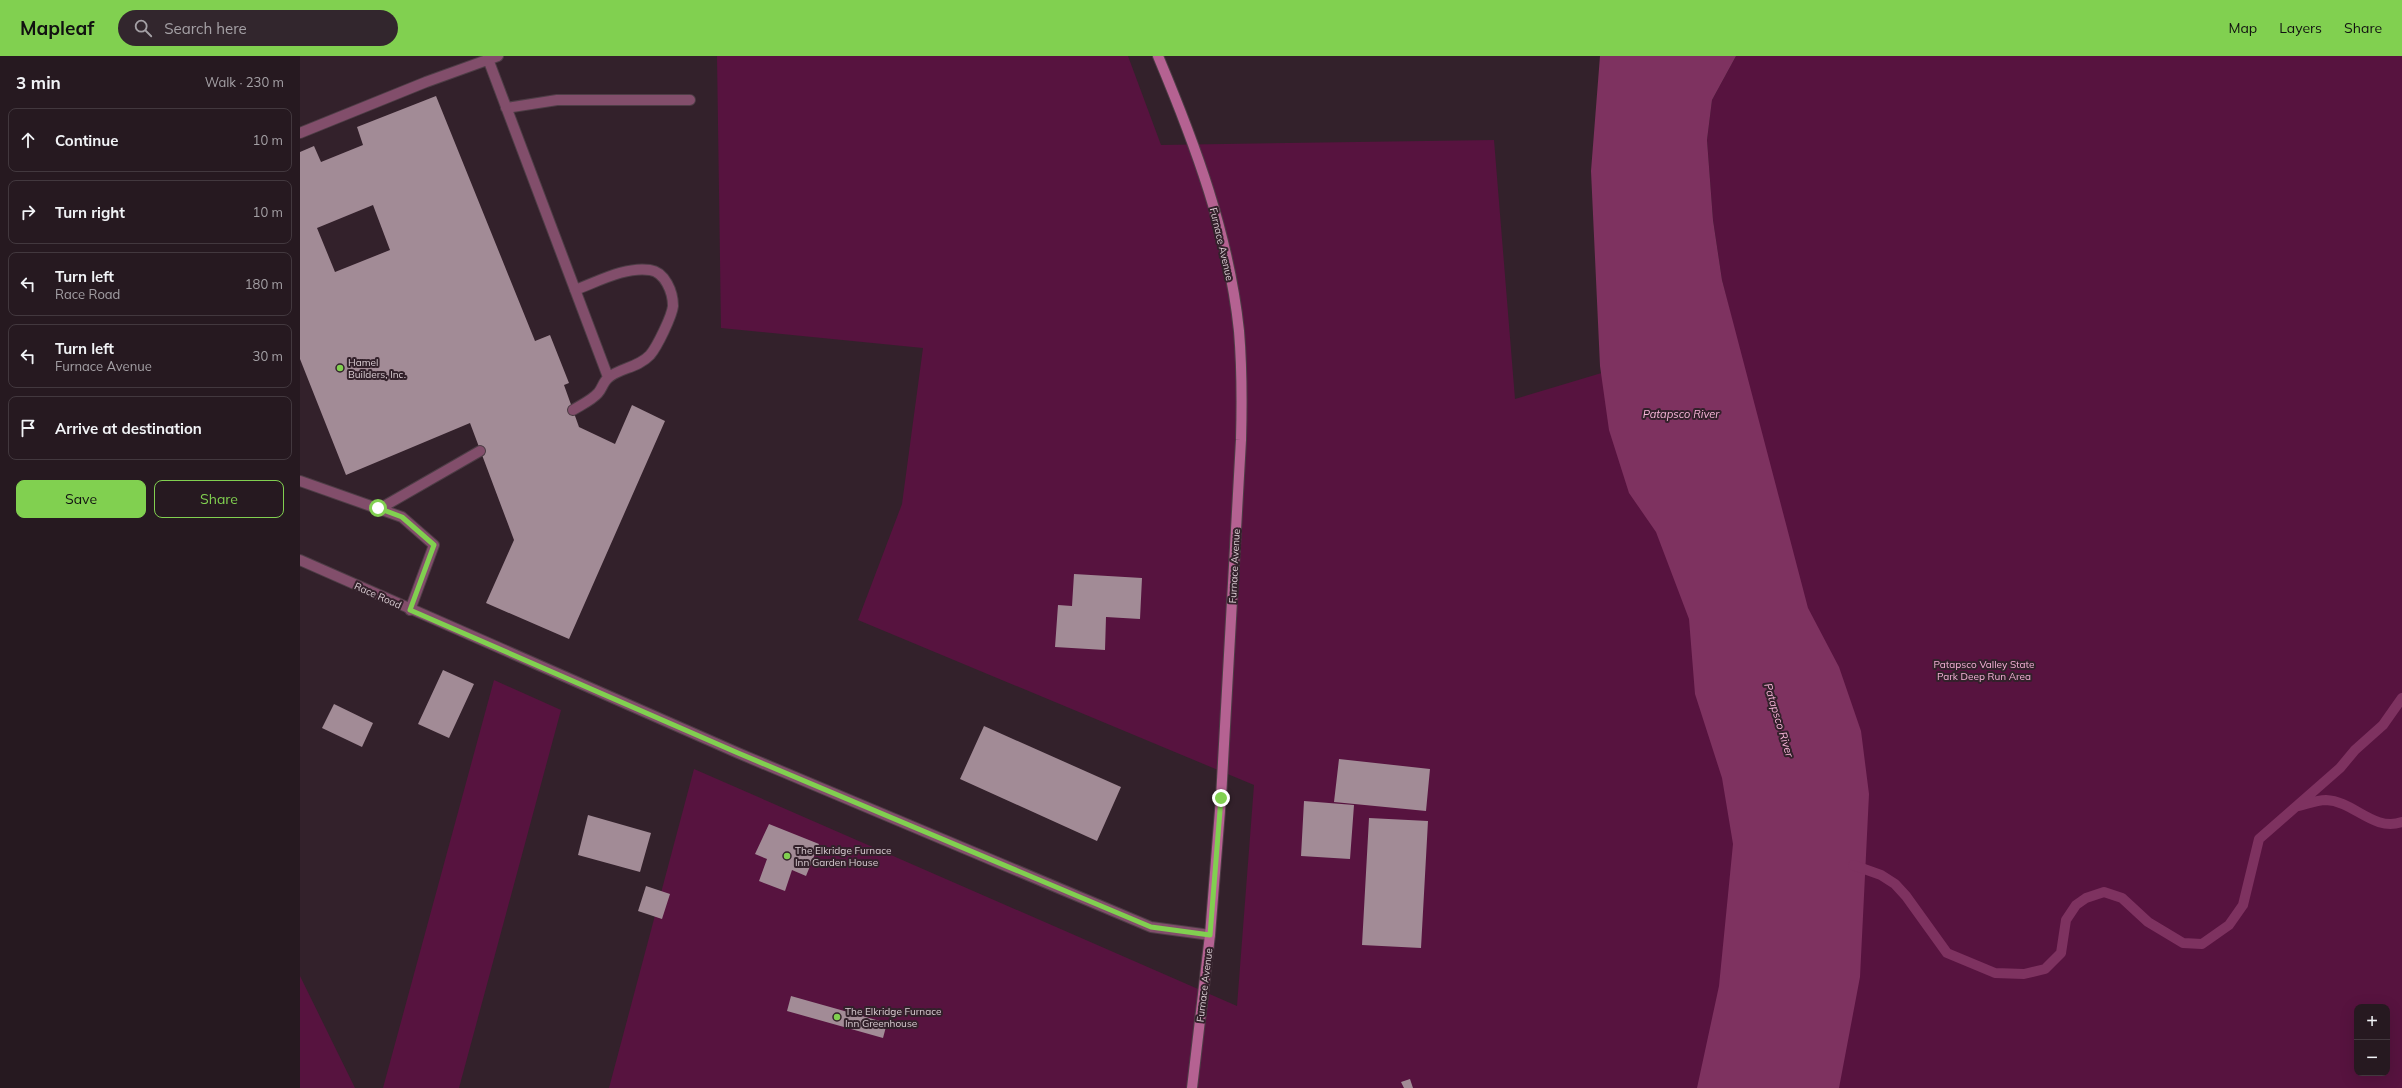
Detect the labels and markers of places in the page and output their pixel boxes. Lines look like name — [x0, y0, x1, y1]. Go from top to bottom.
place label: Hamel Builders, Inc. — [348, 356, 406, 381]
marker: Hamel Builders, Inc. — [335, 363, 345, 373]
place label: The Elkridge Furnace Inn Garden House — [795, 844, 892, 869]
marker: The Elkridge Furnace Inn Garden House — [782, 851, 792, 861]
place label: The Elkridge Furnace Inn Greenhouse — [845, 1005, 942, 1030]
marker: The Elkridge Furnace Inn Greenhouse — [832, 1012, 842, 1022]

